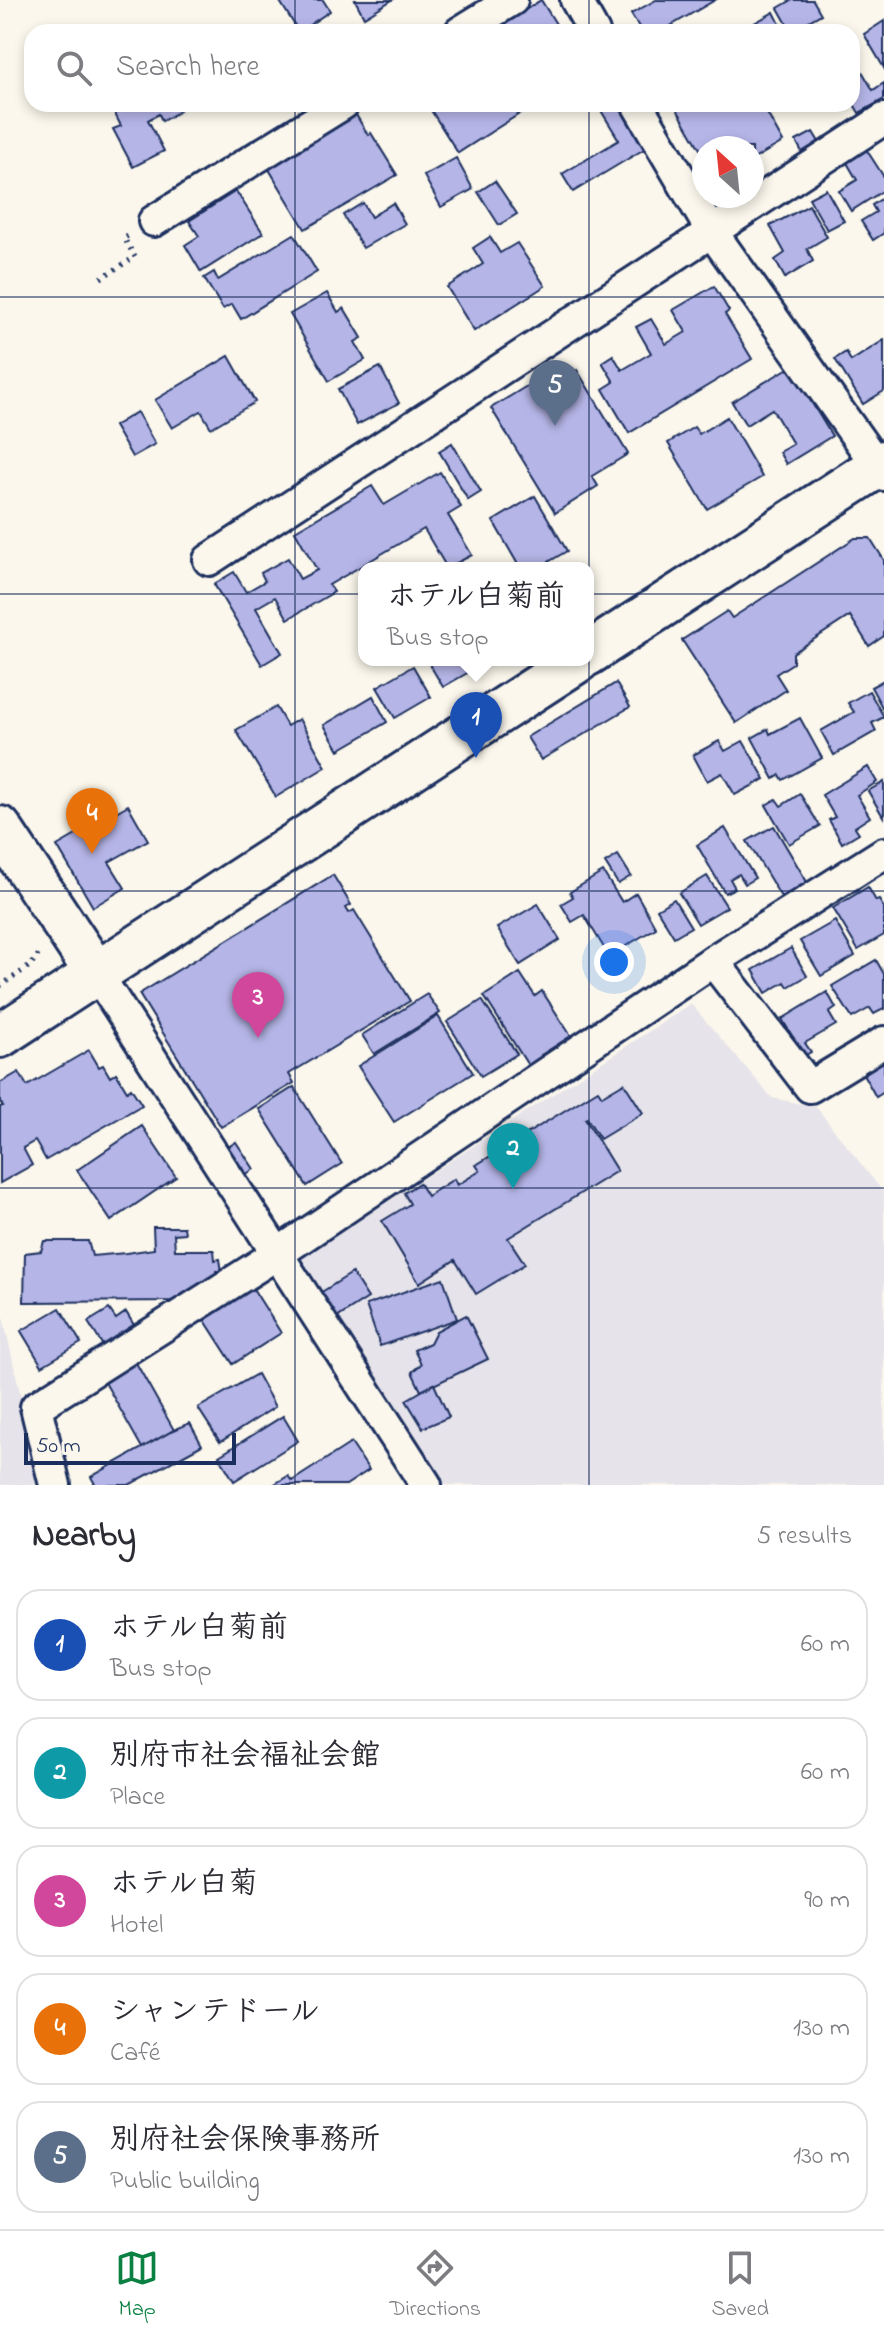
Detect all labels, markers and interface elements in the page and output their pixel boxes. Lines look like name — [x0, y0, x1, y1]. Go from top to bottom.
search box — [24, 24, 860, 112]
icon: search — [52, 46, 96, 90]
text: Search here — [116, 46, 260, 90]
north arrow — [692, 136, 764, 208]
pin: 5 — [529, 360, 581, 426]
popup — [358, 562, 594, 666]
text: ホテル白菊前 — [387, 576, 565, 620]
text: Bus stop — [387, 620, 489, 658]
pin: 1 — [450, 692, 502, 758]
pin: 4 — [66, 788, 118, 854]
your location — [594, 942, 634, 982]
pin: 3 — [232, 972, 284, 1038]
pin: 2 — [487, 1123, 539, 1189]
scale bar — [24, 1429, 236, 1465]
text: 50 m — [36, 1431, 81, 1463]
text: Nearby — [32, 1512, 136, 1562]
text: 5 results — [757, 1518, 852, 1556]
text: ホテル白菊前 — [110, 1607, 288, 1651]
text: 1 — [56, 1626, 64, 1664]
text: 60 m — [801, 1626, 850, 1664]
text: Bus stop — [110, 1651, 212, 1689]
text: 別府市社会福祉会館 — [110, 1735, 380, 1779]
text: 2 — [54, 1754, 66, 1792]
text: 60 m — [801, 1754, 850, 1792]
text: Place — [110, 1779, 165, 1817]
text: ホテル白菊 — [110, 1863, 258, 1907]
text: 3 — [55, 1882, 65, 1920]
text: 90 m — [804, 1882, 850, 1920]
text: Hotel — [110, 1907, 163, 1945]
text: シャンテドール — [110, 1991, 320, 2035]
text: 4 — [55, 2010, 65, 2048]
text: 130 m — [793, 2010, 850, 2048]
text: Café — [110, 2035, 160, 2073]
text: 別府社会保険事務所 — [110, 2119, 380, 2163]
text: 5 — [53, 2138, 67, 2176]
text: 130 m — [793, 2138, 850, 2176]
text: Public building — [110, 2163, 260, 2201]
tab: Map — [115, 2246, 159, 2326]
tab: Directions — [390, 2246, 481, 2326]
tab: Saved — [711, 2246, 769, 2326]

